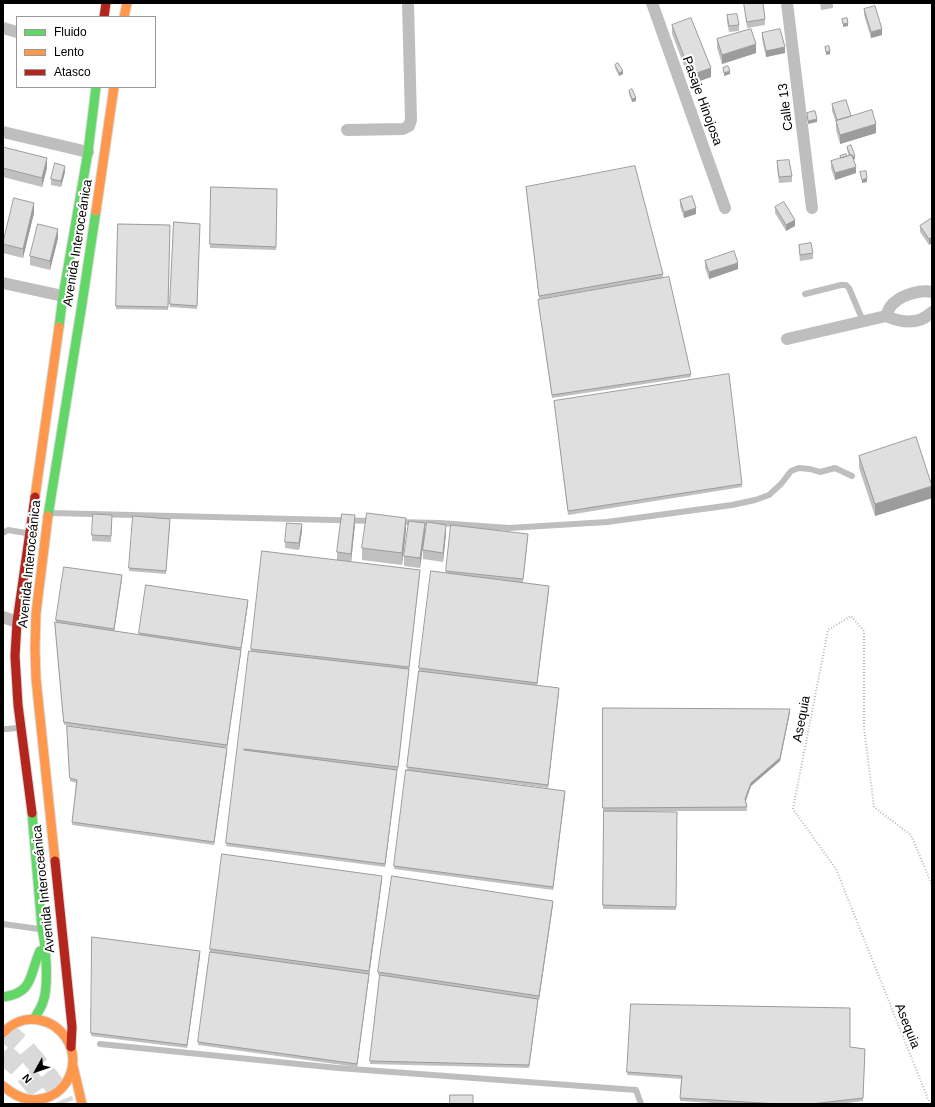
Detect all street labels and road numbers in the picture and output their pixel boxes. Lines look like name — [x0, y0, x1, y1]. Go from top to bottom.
street label: Pasaje Hinojosa — [679, 54, 725, 148]
street label: Calle 13 — [775, 82, 797, 132]
street label: Avenida Interoceánica — [60, 178, 96, 308]
street label: Avenida Interoceánica — [16, 499, 44, 629]
street label: Asequia — [790, 694, 814, 744]
street label: Avenida Interoceánica — [30, 824, 58, 954]
street label: Asequia — [891, 1001, 923, 1051]

